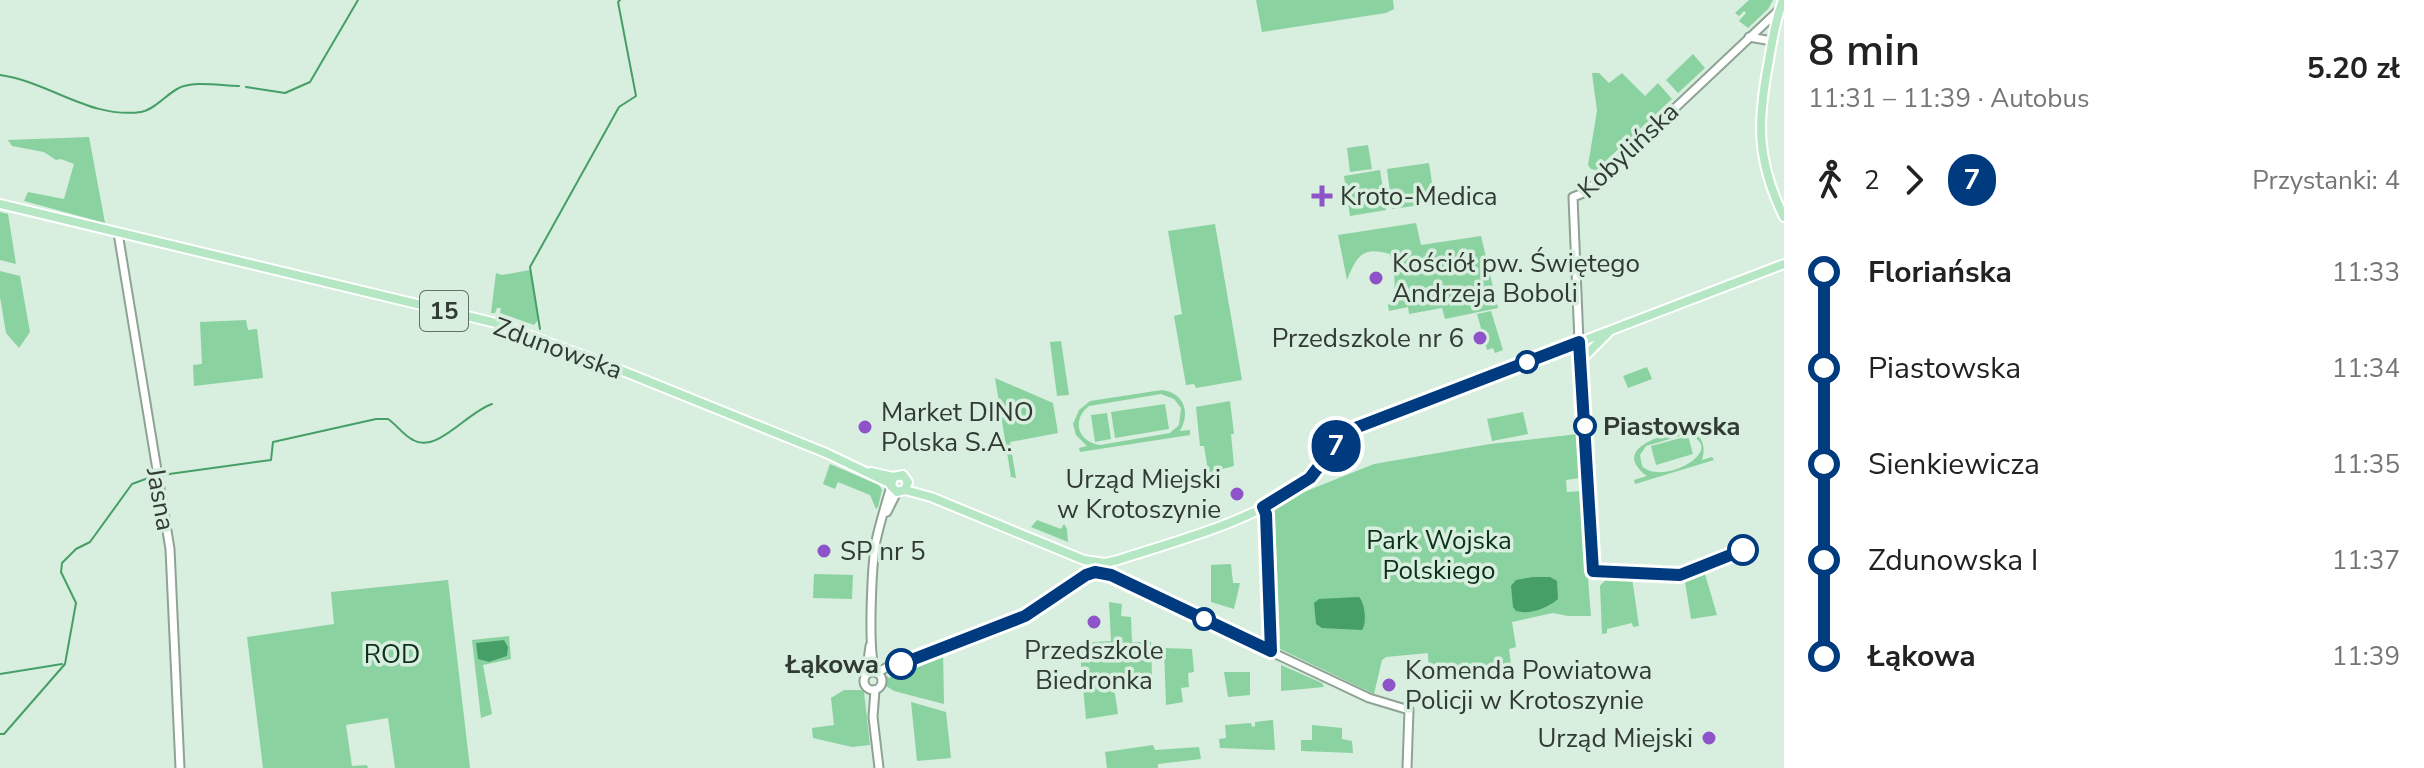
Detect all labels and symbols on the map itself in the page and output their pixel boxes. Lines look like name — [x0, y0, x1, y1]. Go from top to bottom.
street label: Kobylińska — [1570, 94, 1686, 206]
place label: Kroto-Medica — [1340, 179, 1498, 214]
marker: Kroto-Medica — [1311, 185, 1333, 207]
place label: Kościół pw. Świętego Andrzeja Boboli — [1392, 246, 1640, 311]
marker: Kościół pw. Świętego Andrzeja Boboli — [1367, 269, 1385, 287]
road number: 15 — [420, 291, 468, 331]
street label: Zdunowska — [489, 309, 627, 388]
place label: Przedszkole nr 6 — [1272, 321, 1464, 356]
marker: Przedszkole nr 6 — [1471, 329, 1489, 347]
unlabelled marker — [1516, 351, 1538, 373]
place label: Market DINO Polska S.A. — [881, 395, 1034, 460]
place label: Piastowska — [1603, 409, 1741, 444]
marker: Piastowska — [1574, 415, 1596, 437]
marker: Market DINO Polska S.A. — [856, 418, 874, 436]
line badge: 7 — [1310, 420, 1362, 472]
place label: Urząd Miejski w Krotoszynie — [1057, 462, 1221, 527]
street label: Jasna — [138, 464, 183, 533]
marker: Urząd Miejski w Krotoszynie — [1228, 485, 1246, 503]
park label: Park Wojska Polskiego — [1366, 523, 1512, 588]
place label: SP nr 5 — [840, 534, 926, 569]
unlabelled marker — [1728, 535, 1758, 565]
marker: SP nr 5 — [815, 542, 833, 560]
unlabelled marker — [1193, 608, 1215, 630]
marker: Przedszkole Biedronka — [1085, 613, 1103, 631]
place label: Przedszkole Biedronka — [1024, 633, 1164, 698]
park label: ROD — [364, 637, 420, 672]
place label: Łąkowa — [785, 647, 879, 682]
marker: Łąkowa — [886, 649, 916, 679]
place label: Komenda Powiatowa Policji w Krotoszynie — [1405, 653, 1652, 718]
marker: Komenda Powiatowa Policji w Krotoszynie — [1380, 676, 1398, 694]
place label: Urząd Miejski — [1537, 721, 1693, 756]
marker: Urząd Miejski — [1700, 729, 1718, 747]

